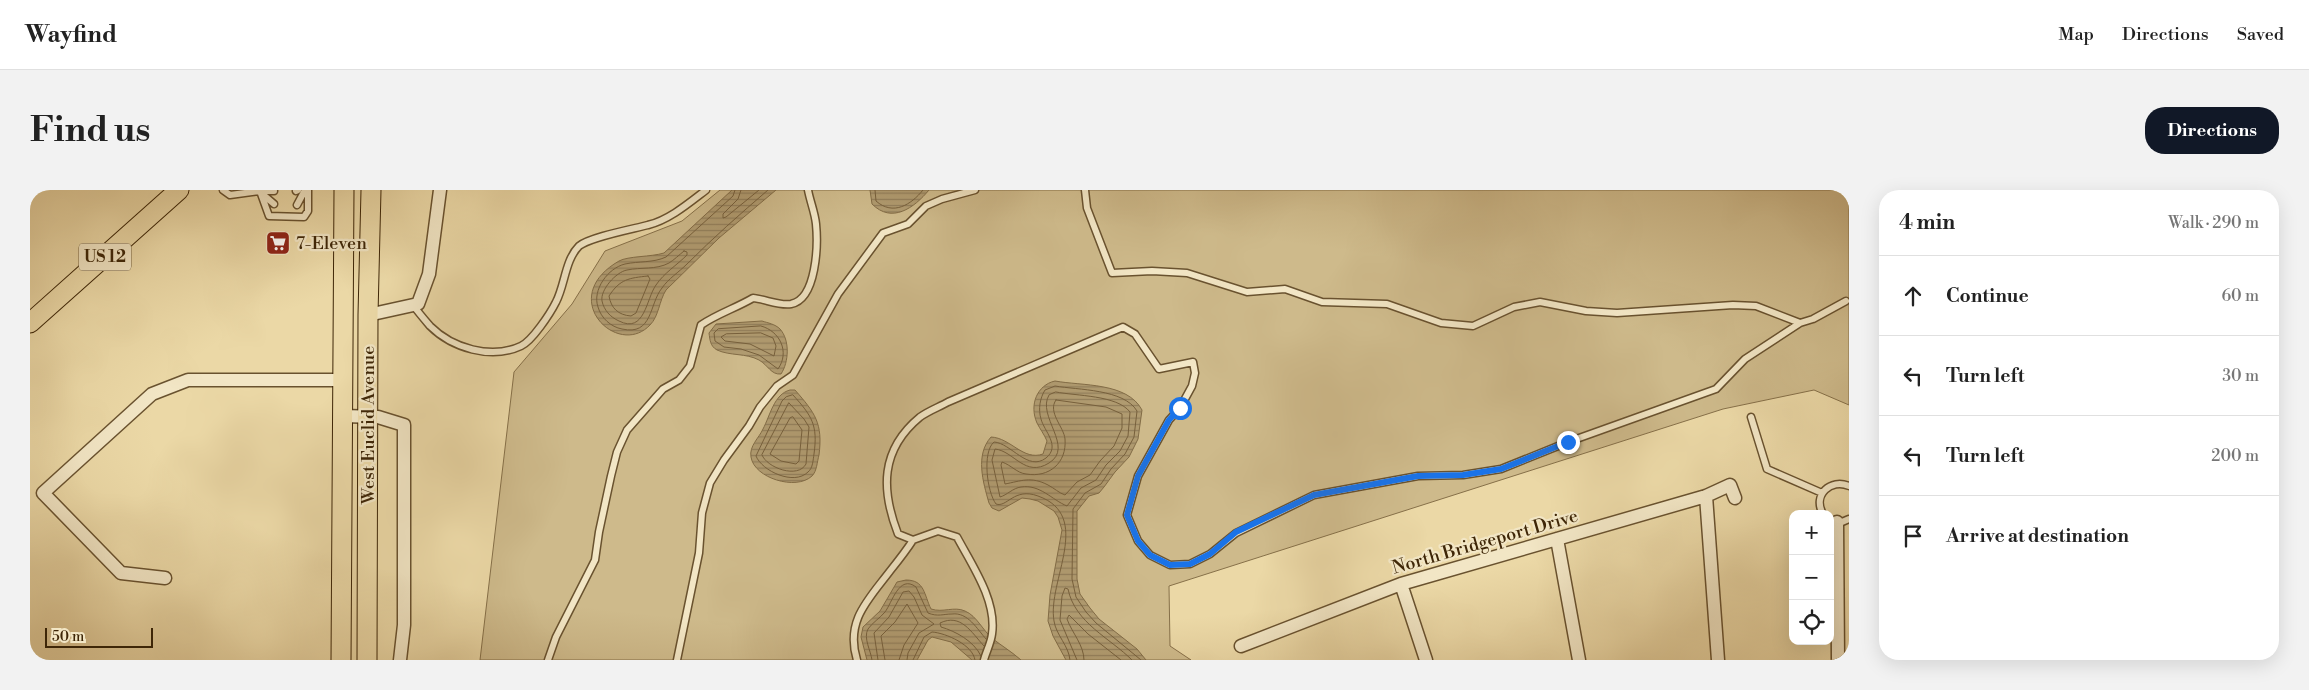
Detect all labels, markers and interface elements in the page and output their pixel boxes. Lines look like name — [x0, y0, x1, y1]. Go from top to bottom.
text: Wayfind — [25, 20, 117, 50]
text: Map — [2058, 23, 2094, 46]
text: Directions — [2122, 23, 2209, 46]
text: Saved — [2237, 23, 2284, 46]
button: Directions — [2145, 107, 2279, 154]
text: Find us — [30, 109, 150, 152]
text: 4 min — [1899, 210, 1955, 236]
text: Walk · 290 m — [2168, 213, 2259, 233]
supermarket icon: 7-Eleven — [265, 230, 291, 256]
place label: 7-Eleven — [296, 232, 367, 255]
road number: US 12 — [79, 244, 131, 270]
icon: ahead — [1899, 282, 1927, 310]
text: Continue — [1946, 284, 2029, 308]
text: 60 m — [2221, 286, 2259, 306]
street label: West Euclid Avenue — [357, 346, 380, 505]
icon: left — [1899, 362, 1927, 390]
text: Turn left — [1946, 364, 2025, 388]
text: 30 m — [2222, 366, 2259, 386]
route start — [1169, 397, 1192, 420]
route end — [1557, 431, 1580, 454]
icon: left — [1899, 442, 1927, 470]
text: Turn left — [1946, 444, 2025, 468]
text: 200 m — [2211, 446, 2259, 466]
street label: North Bridgeport Drive — [1389, 504, 1581, 580]
map controls — [1789, 510, 1834, 645]
button: + — [1789, 510, 1834, 555]
icon: arrive — [1899, 522, 1927, 550]
text: Arrive at destination — [1946, 524, 2129, 548]
button: − — [1789, 555, 1834, 600]
button: locate — [1789, 600, 1834, 645]
scale bar — [45, 625, 152, 648]
text: 50 m — [52, 628, 84, 646]

